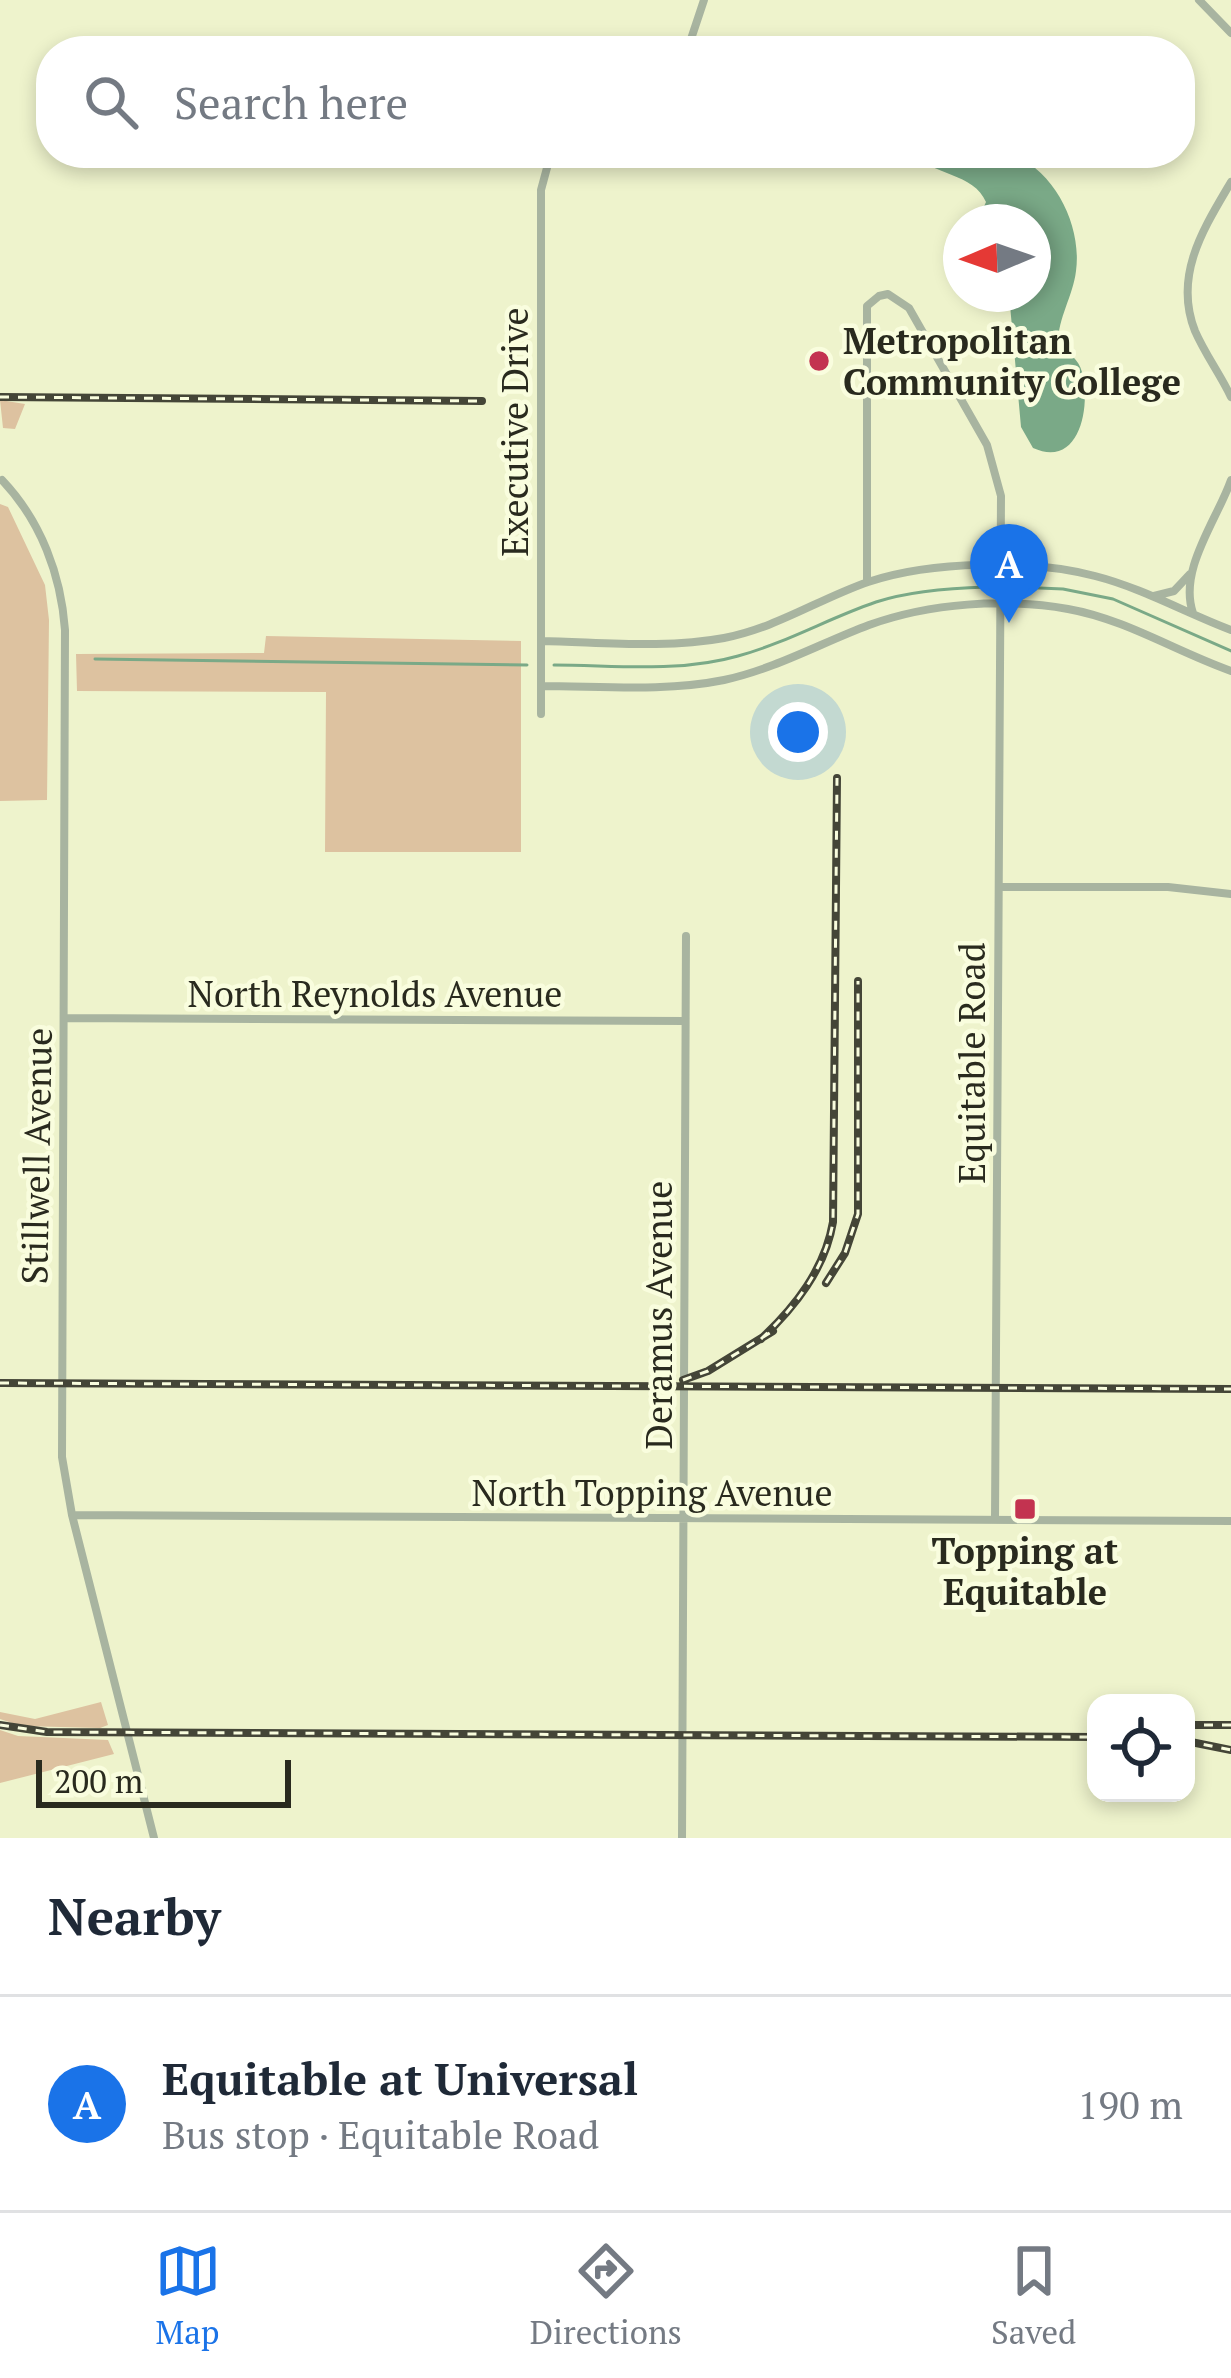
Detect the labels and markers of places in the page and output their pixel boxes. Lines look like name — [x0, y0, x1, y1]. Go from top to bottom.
place label: Metropolitan Community College — [843, 317, 1181, 405]
marker: Metropolitan Community College — [806, 348, 832, 374]
pin: A — [970, 524, 1048, 623]
marker: Topping at Equitable — [1012, 1496, 1038, 1522]
place label: Topping at Equitable — [932, 1527, 1118, 1615]

